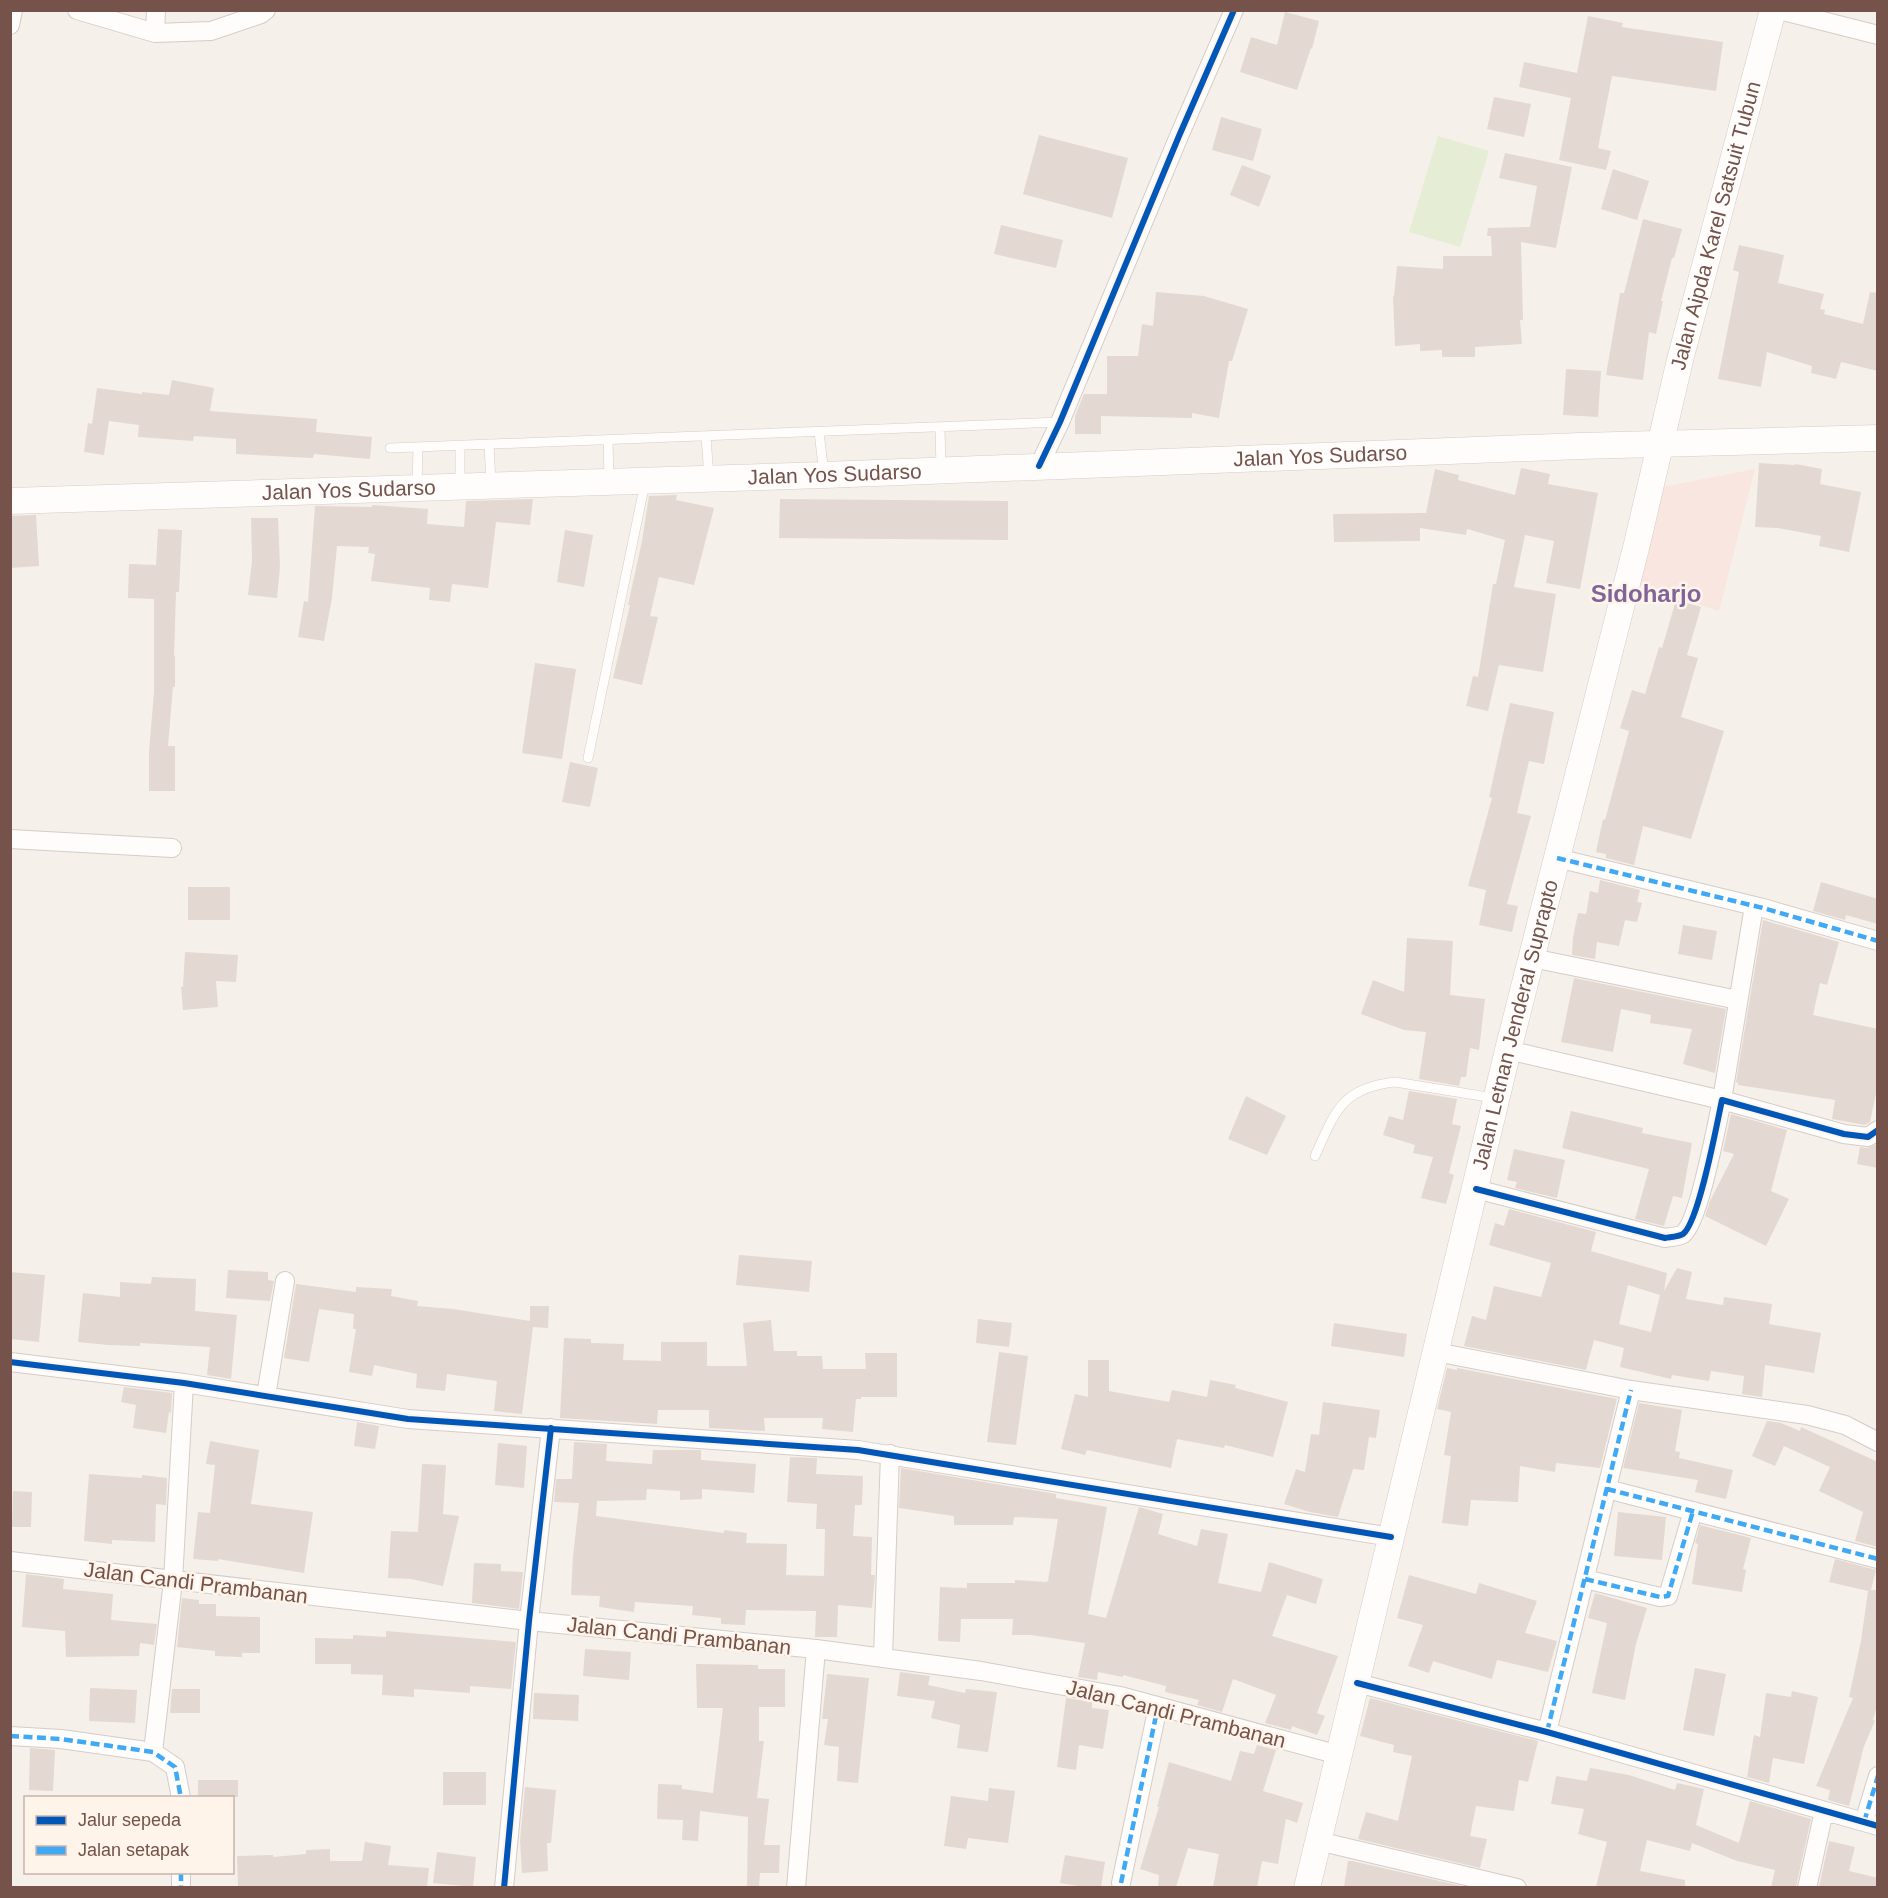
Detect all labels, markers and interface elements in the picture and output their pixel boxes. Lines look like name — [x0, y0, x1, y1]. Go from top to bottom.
street label: Jalan Aipda Karel Satsuit Tubun — [1666, 79, 1765, 372]
street label: Jalan Yos Sudarso — [1233, 441, 1408, 470]
street label: Jalan Yos Sudarso — [747, 459, 922, 488]
street label: Jalan Yos Sudarso — [261, 475, 436, 504]
district label: Sidoharjo — [1591, 580, 1701, 607]
street label: Jalan Letnan Jenderal Suprapto — [1468, 877, 1562, 1172]
street label: Jalan Candi Prambanan — [83, 1557, 309, 1608]
street label: Jalan Candi Prambanan — [566, 1612, 792, 1659]
street label: Jalan Candi Prambanan — [1064, 1675, 1288, 1752]
legend — [24, 1796, 234, 1874]
text: Jalur sepeda — [78, 1810, 182, 1830]
text: Jalan setapak — [78, 1840, 190, 1860]

